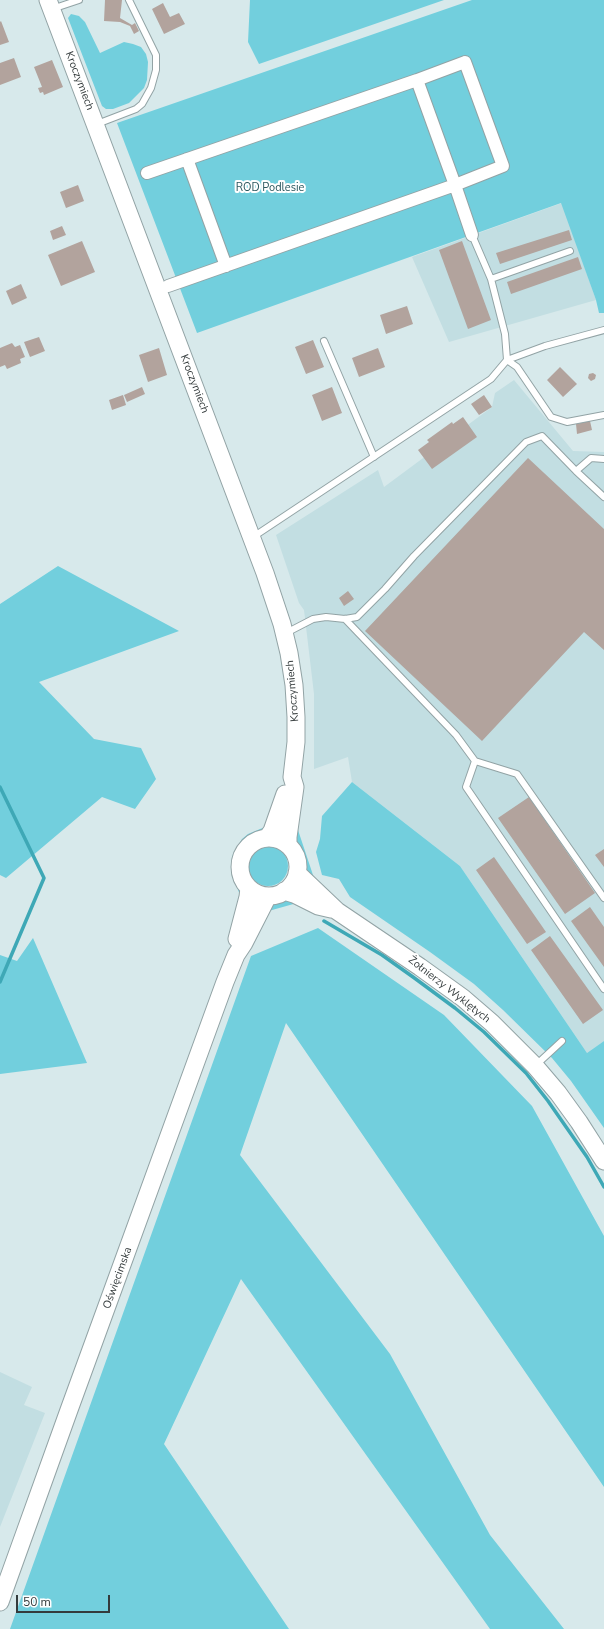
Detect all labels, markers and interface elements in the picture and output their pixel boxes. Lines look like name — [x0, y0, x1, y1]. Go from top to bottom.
street label: Kroczymiech — [62, 50, 96, 112]
park label: ROD Podlesie — [236, 181, 304, 195]
street label: Kroczymiech — [177, 353, 211, 415]
street label: Kroczymiech — [284, 660, 302, 722]
street label: Żołnierzy Wyklętych — [405, 954, 493, 1026]
street label: Oświęcimska — [101, 1245, 135, 1311]
scale bar — [18, 1587, 112, 1613]
text: 50 m — [23, 1594, 51, 1610]

